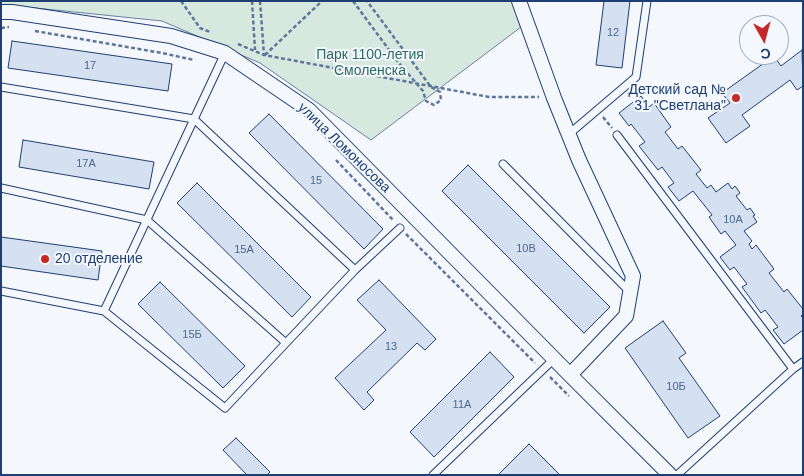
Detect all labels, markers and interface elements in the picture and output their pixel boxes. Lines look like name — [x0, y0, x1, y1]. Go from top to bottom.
north arrow — [739, 15, 789, 65]
house number: 12 — [607, 26, 619, 40]
text: С — [760, 45, 772, 62]
park label: Парк 1100-летия Смоленска — [316, 47, 424, 80]
house number: 17 — [84, 59, 96, 73]
place label: Детский сад № 31 "Светлана" — [628, 82, 726, 114]
marker: Детский сад № 31 "Светлана" — [730, 92, 742, 104]
street label: улица Ломоносова — [294, 99, 394, 197]
house number: 17А — [76, 157, 96, 171]
house number: 15 — [310, 174, 322, 188]
house number: 10А — [723, 213, 743, 227]
house number: 10В — [516, 242, 536, 256]
house number: 15А — [234, 243, 254, 257]
place label: 20 отделение — [55, 251, 143, 267]
marker: 20 отделение — [39, 253, 51, 265]
house number: 15Б — [182, 328, 202, 342]
house number: 13 — [385, 340, 397, 354]
house number: 10Б — [666, 380, 686, 394]
house number: 11А — [453, 398, 471, 412]

